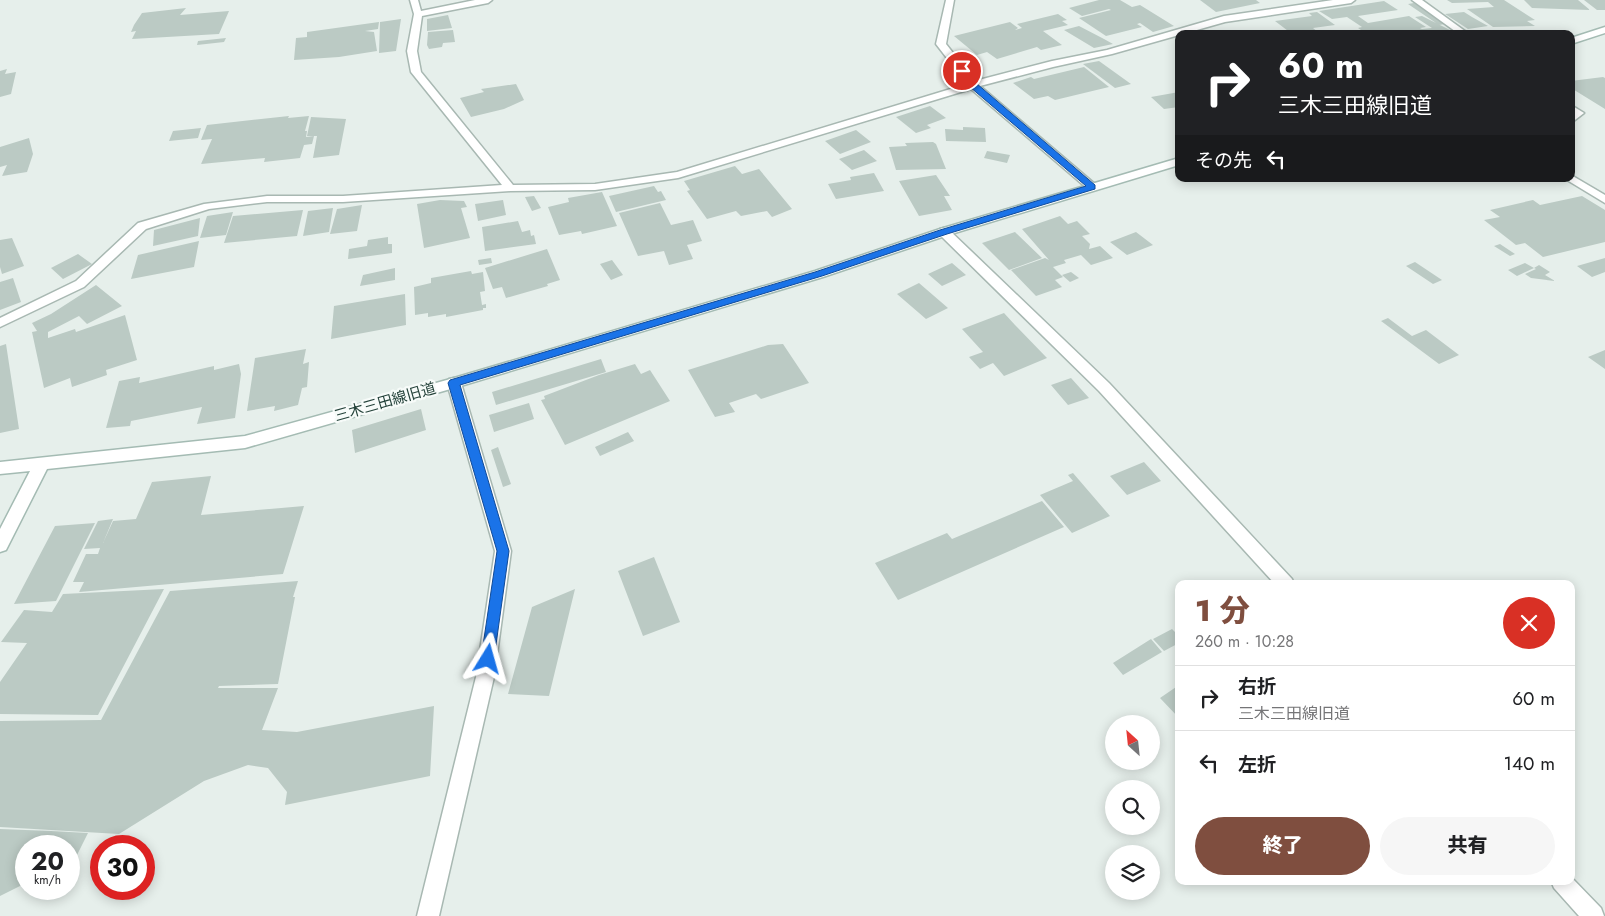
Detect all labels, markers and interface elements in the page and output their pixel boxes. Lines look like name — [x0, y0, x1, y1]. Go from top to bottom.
text: 60 m — [1278, 41, 1364, 91]
pin — [941, 50, 983, 92]
icon: right — [1195, 50, 1260, 115]
icon: arrive — [948, 57, 976, 85]
text: 三木三田線旧道 — [1278, 89, 1432, 121]
icon: left — [1262, 145, 1290, 173]
text: その先 — [1195, 147, 1252, 174]
street label: 三木三田線旧道 — [331, 377, 439, 427]
text: 1 分 — [1195, 589, 1250, 632]
button: close — [1503, 597, 1555, 649]
text: 260 m · 10:28 — [1195, 630, 1294, 653]
position arrow — [461, 632, 513, 684]
text: 右折 — [1238, 673, 1276, 700]
icon: right — [1195, 684, 1223, 712]
text: 60 m — [1512, 685, 1555, 712]
text: 三木三田線旧道 — [1238, 702, 1350, 725]
north arrow — [1105, 715, 1160, 770]
map controls — [1105, 715, 1160, 900]
icon: left — [1195, 749, 1223, 777]
text: 140 m — [1503, 750, 1555, 777]
text: 左折 — [1238, 751, 1276, 778]
button: search — [1105, 780, 1160, 835]
button: 終了 — [1195, 817, 1370, 875]
button: 共有 — [1380, 817, 1555, 875]
speed limit sign: 30 — [90, 835, 155, 900]
text: 20 — [31, 843, 64, 879]
button: layers — [1105, 845, 1160, 900]
text: km/h — [34, 871, 61, 889]

